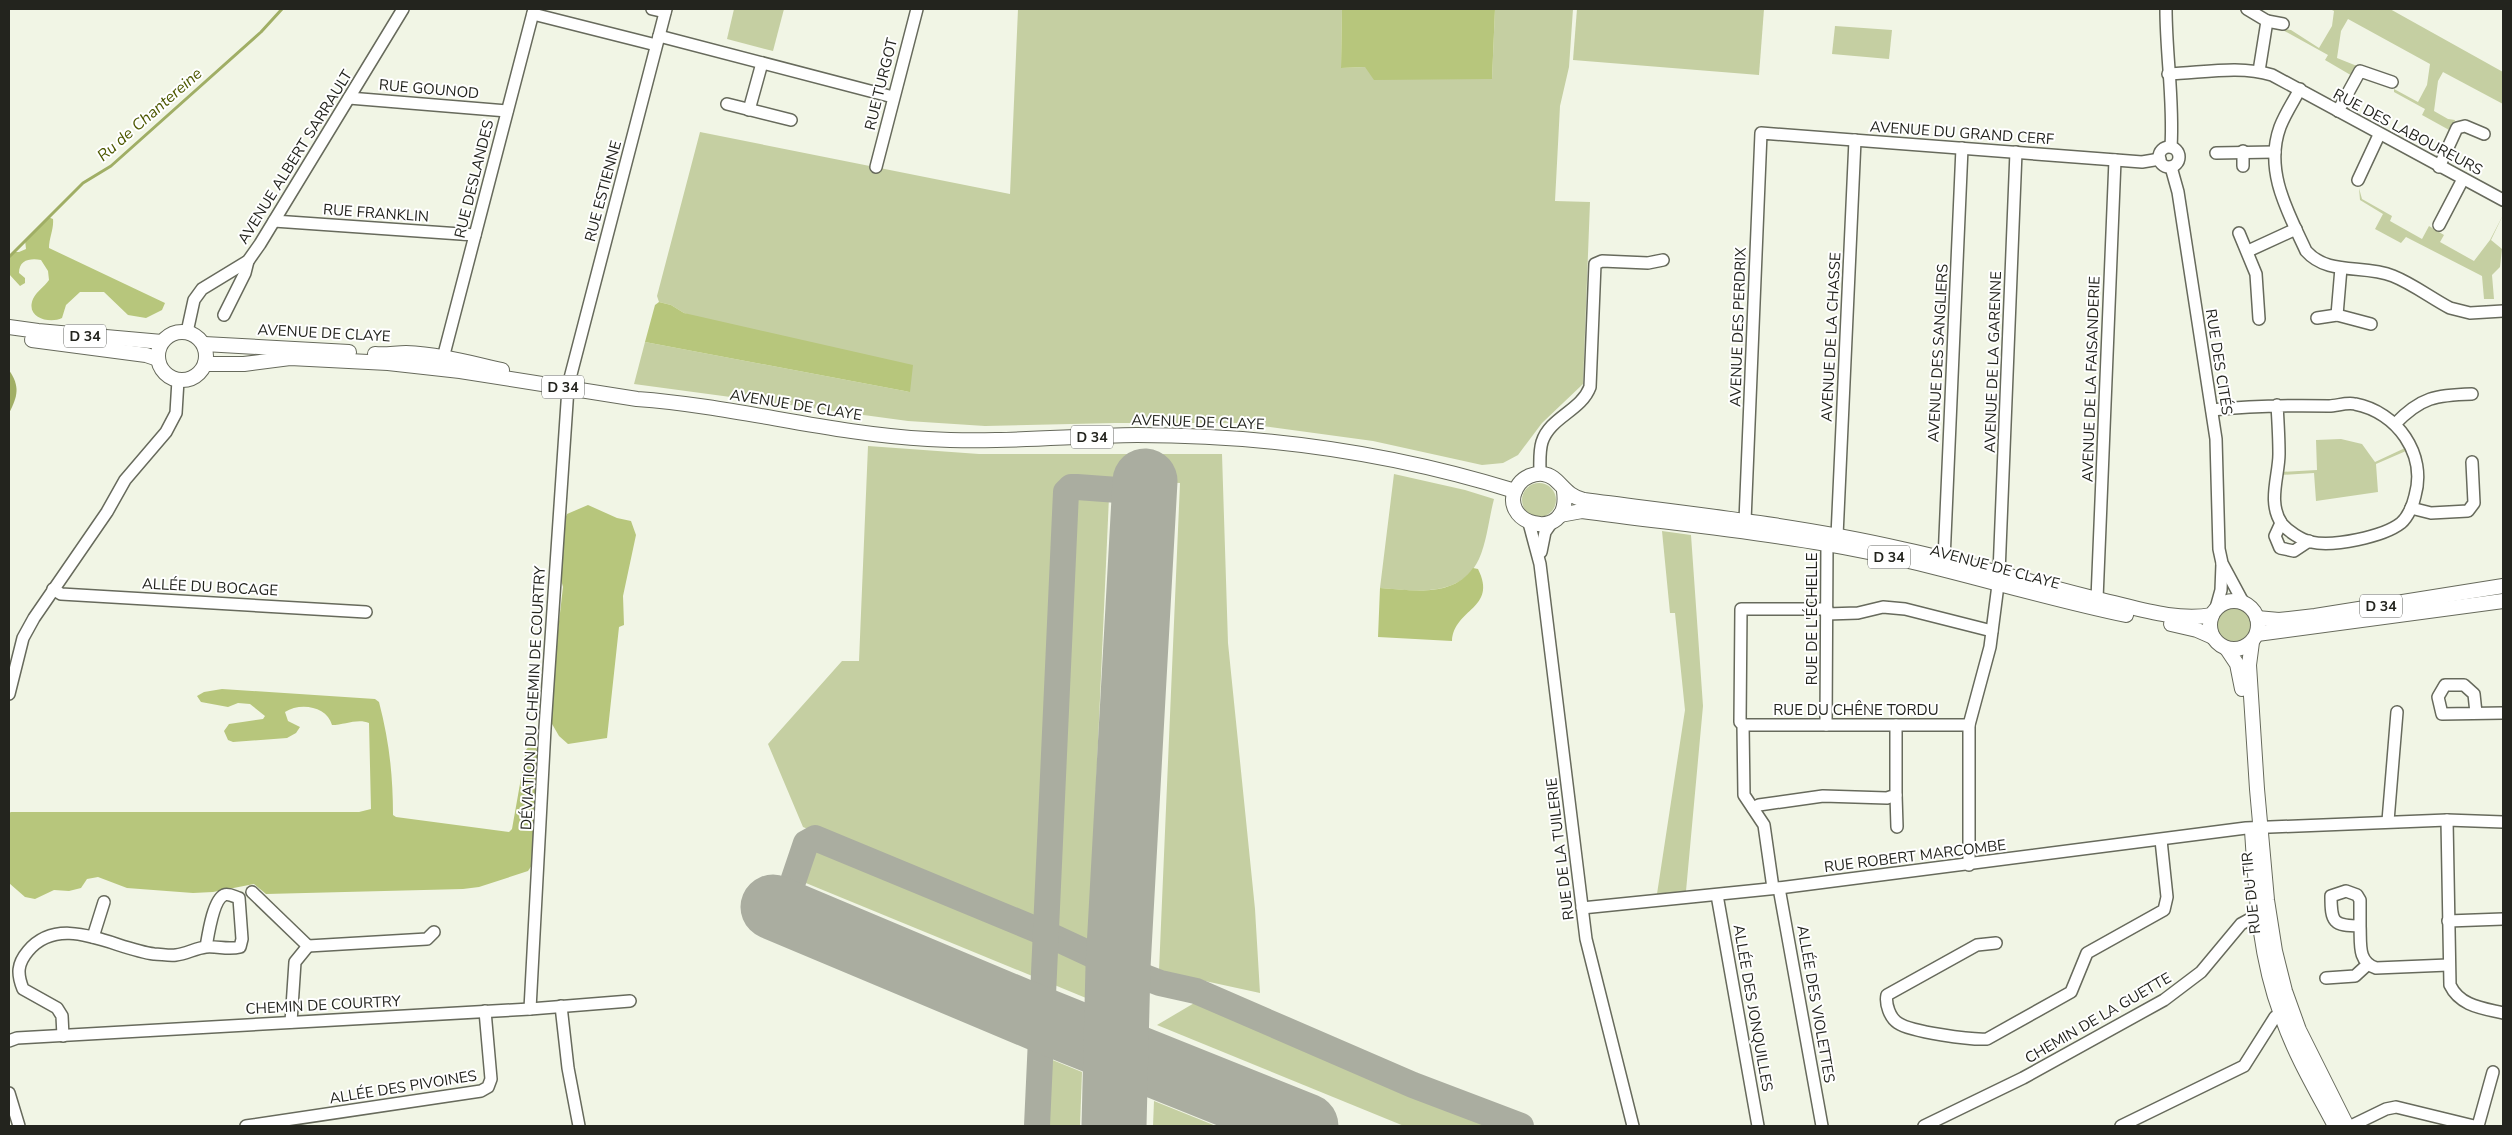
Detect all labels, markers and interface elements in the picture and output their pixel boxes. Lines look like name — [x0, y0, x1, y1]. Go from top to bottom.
street label: RUE TURGOT — [860, 36, 902, 132]
water label: Ru de Chantereine — [92, 63, 207, 167]
street label: AVENUE ALBERT SARRAULT — [233, 66, 357, 248]
street label: RUE GOUNOD — [378, 75, 480, 103]
street label: RUE DES LABOUREURS — [2330, 84, 2486, 180]
street label: AVENUE DU GRAND CERF — [1869, 117, 2055, 149]
street label: RUE DESLANDES — [450, 118, 498, 240]
street label: RUE ESTIENNE — [580, 138, 626, 244]
street label: RUE FRANKLIN — [322, 199, 430, 227]
street label: AVENUE DES PERDRIX — [1725, 247, 1751, 407]
street label: AVENUE DE LA CHASSE — [1817, 252, 1845, 422]
street label: AVENUE DES SANGLIERS — [1923, 263, 1953, 443]
street label: AVENUE DE LA GARENNE — [1980, 271, 2006, 453]
street label: AVENUE DE LA FAISANDERIE — [2077, 276, 2105, 482]
street label: RUE DES CITÉS — [2201, 308, 2237, 416]
street label: AVENUE DE CLAYE — [257, 320, 391, 346]
road number: D 34 — [64, 324, 106, 348]
road number: D 34 — [542, 376, 584, 398]
street label: AVENUE DE CLAYE — [729, 385, 863, 425]
street label: AVENUE DE CLAYE — [1131, 410, 1265, 434]
road number: D 34 — [1071, 426, 1113, 448]
street label: AVENUE DE CLAYE — [1928, 540, 2062, 594]
road number: D 34 — [1868, 546, 1910, 568]
street label: RUE DE L'ÉCHELLE — [1802, 553, 1822, 685]
street label: DÉVIATION DU CHEMIN DE COURTRY — [516, 564, 550, 831]
street label: ALLÉE DU BOCAGE — [141, 573, 279, 601]
road number: D 34 — [2360, 594, 2402, 618]
street label: RUE DU CHÊNE TORDU — [1773, 700, 1939, 720]
street label: RUE DE LA TUILERIE — [1541, 777, 1579, 921]
street label: RUE ROBERT MARCOMBE — [1823, 835, 2007, 877]
street label: RUE DU TIR — [2237, 851, 2265, 935]
street label: ALLÉE DES JONQUILLES — [1728, 923, 1778, 1093]
street label: ALLÉE DES VIOLETTES — [1792, 924, 1840, 1084]
street label: CHEMIN DE LA GUETTE — [2021, 968, 2175, 1068]
street label: CHEMIN DE COURTRY — [245, 991, 402, 1019]
street label: ALLÉE DES PIVOINES — [328, 1065, 478, 1109]

